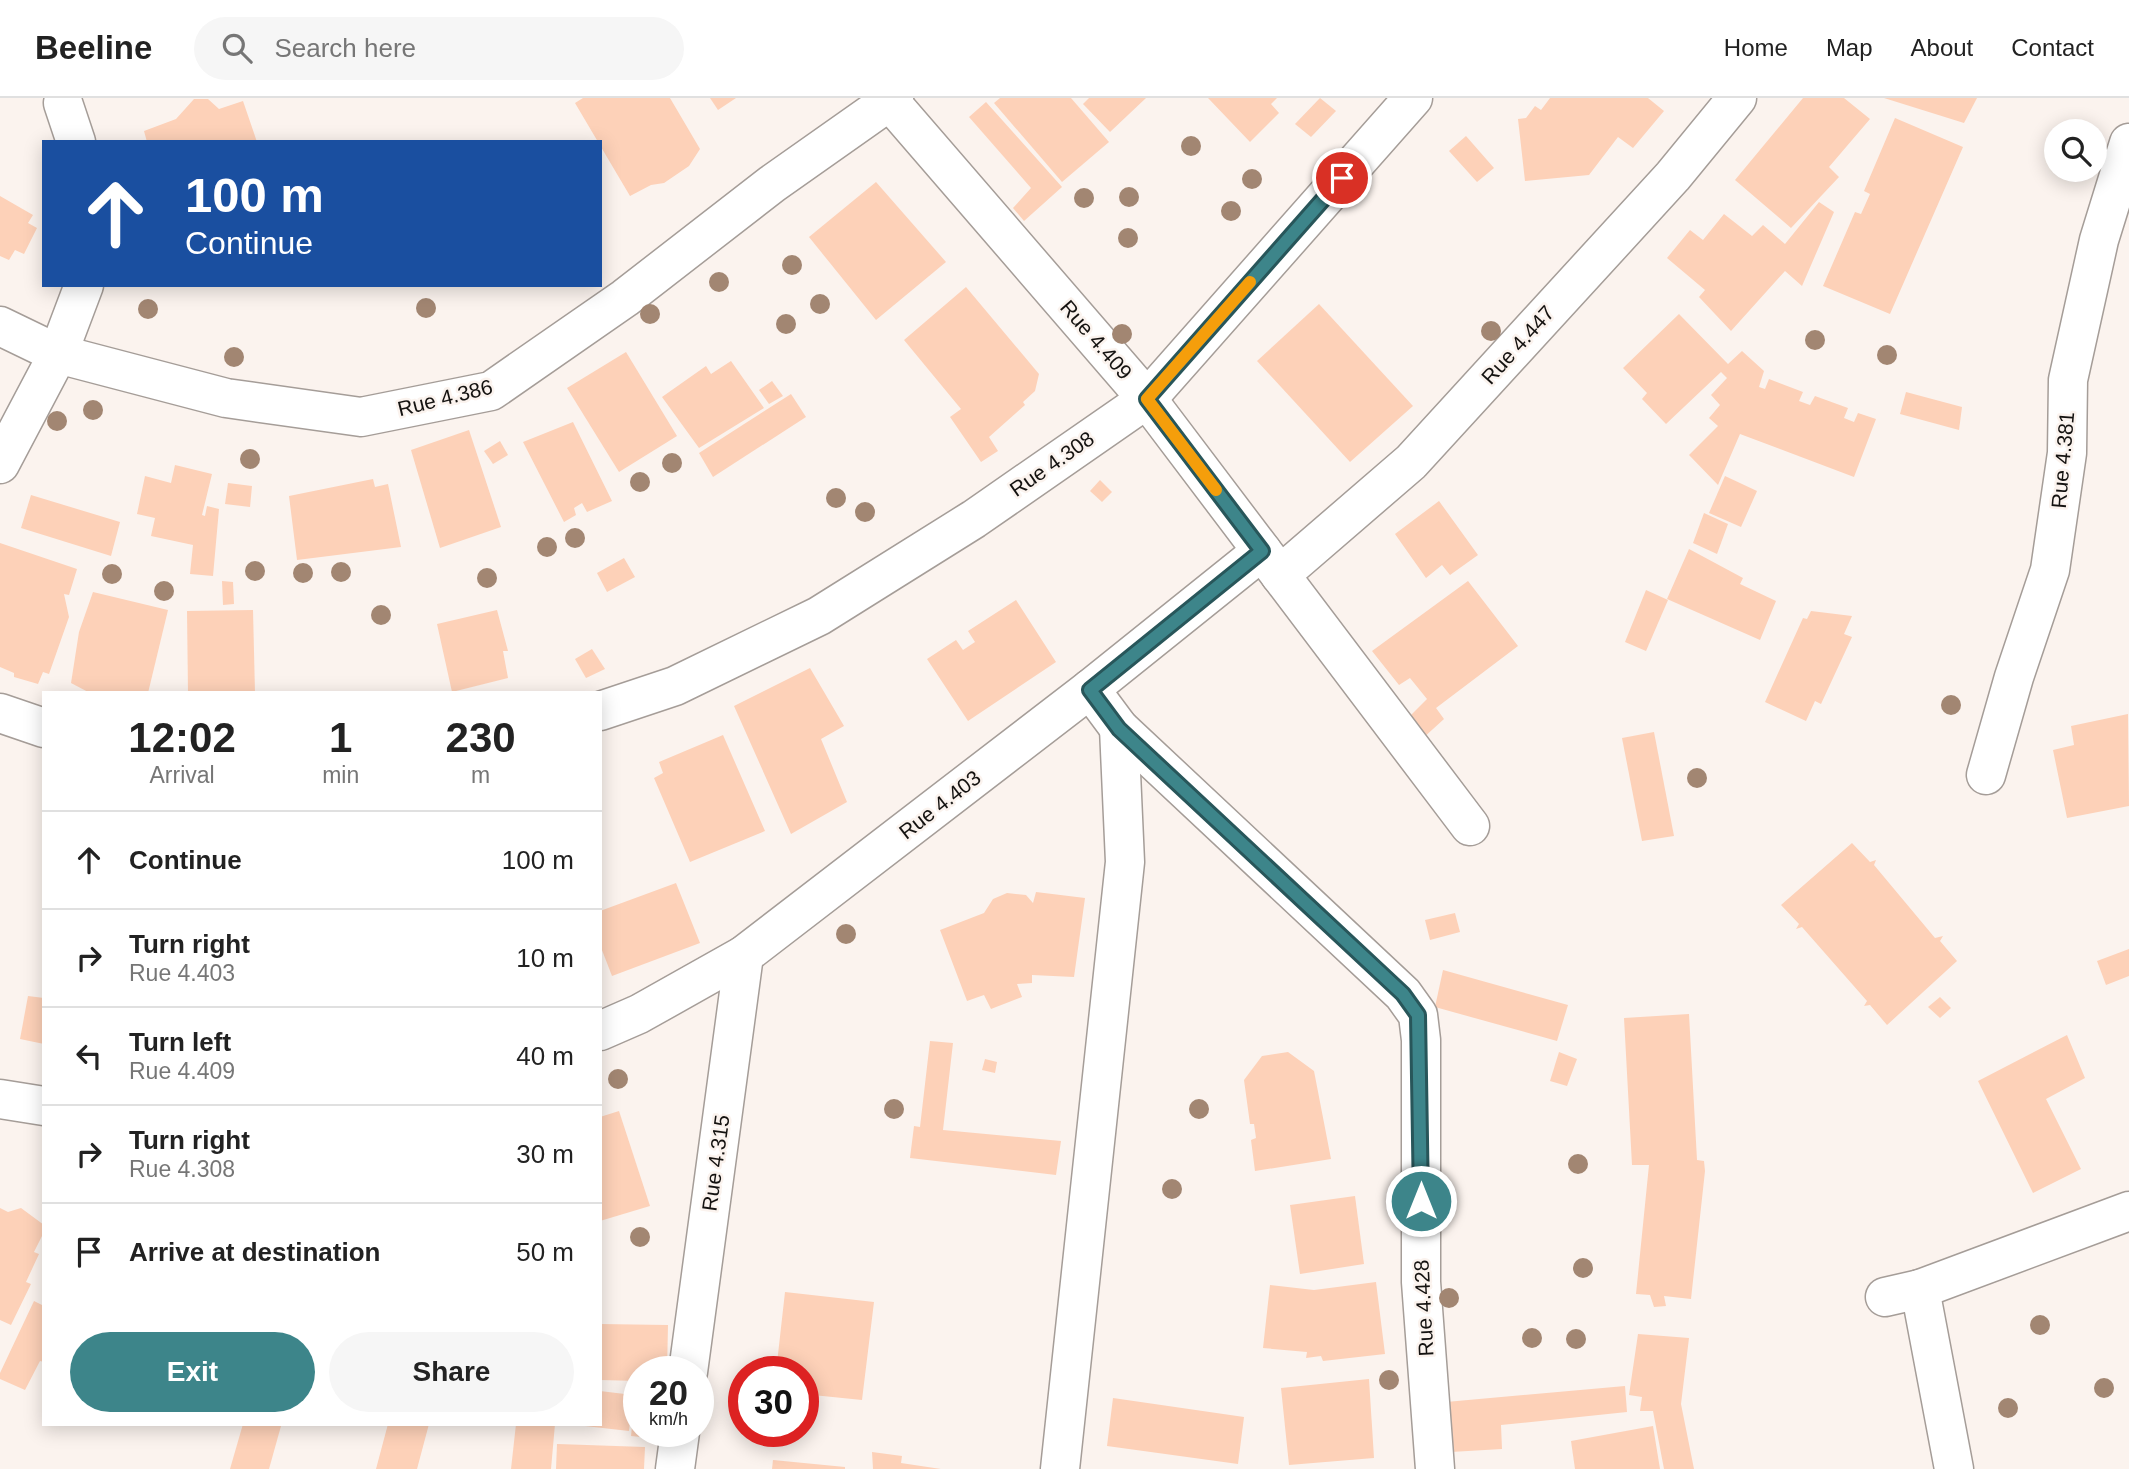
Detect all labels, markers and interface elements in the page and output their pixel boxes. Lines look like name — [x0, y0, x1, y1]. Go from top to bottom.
search box — [194, 17, 684, 80]
text: Beeline — [35, 29, 152, 66]
icon: search — [218, 29, 256, 67]
text: Search here — [274, 33, 416, 63]
text: Home — [1724, 34, 1788, 61]
text: Map — [1826, 34, 1873, 61]
text: About — [1911, 34, 1973, 61]
text: Contact — [2011, 34, 2094, 61]
map controls — [2044, 119, 2107, 182]
button: search — [2044, 119, 2107, 182]
pin — [1312, 148, 1372, 208]
icon: arrive — [1323, 159, 1361, 197]
icon: ahead — [70, 168, 161, 259]
text: 100 m — [185, 168, 324, 222]
text: Continue — [185, 225, 313, 261]
street label: Rue 4.409 — [1056, 296, 1137, 384]
street label: Rue 4.447 — [1477, 301, 1559, 388]
street label: Rue 4.386 — [395, 375, 495, 420]
street label: Rue 4.381 — [2047, 411, 2078, 509]
street label: Rue 4.308 — [1005, 426, 1098, 501]
text: 12:02 — [128, 714, 236, 761]
text: 1 — [329, 714, 352, 761]
text: 230 — [446, 714, 516, 761]
text: Arrival — [149, 762, 215, 788]
text: min — [322, 762, 359, 788]
text: m — [471, 762, 490, 788]
street label: Rue 4.403 — [894, 766, 985, 844]
icon: ahead — [70, 841, 108, 879]
text: Continue — [129, 845, 242, 875]
text: 100 m — [502, 845, 574, 875]
text: Turn right — [129, 929, 250, 959]
icon: right — [70, 939, 108, 977]
text: 10 m — [516, 943, 574, 973]
text: Rue 4.403 — [129, 960, 235, 986]
text: Turn left — [129, 1027, 231, 1057]
icon: left — [70, 1037, 108, 1075]
text: 40 m — [516, 1041, 574, 1071]
text: Rue 4.409 — [129, 1058, 235, 1084]
street label: Rue 4.315 — [697, 1113, 734, 1213]
text: Turn right — [129, 1125, 250, 1155]
icon: right — [70, 1135, 108, 1173]
text: 30 m — [516, 1139, 574, 1169]
text: Rue 4.308 — [129, 1156, 235, 1182]
position arrow — [1384, 1164, 1458, 1238]
icon: arrive — [70, 1233, 108, 1271]
text: Arrive at destination — [129, 1237, 380, 1267]
text: 50 m — [516, 1237, 574, 1267]
street label: Rue 4.428 — [1409, 1259, 1438, 1357]
button: Exit — [70, 1332, 315, 1412]
button: Share — [329, 1332, 574, 1412]
speed limit sign: 30 — [728, 1356, 819, 1447]
text: 20 — [649, 1373, 688, 1412]
text: km/h — [649, 1409, 688, 1429]

